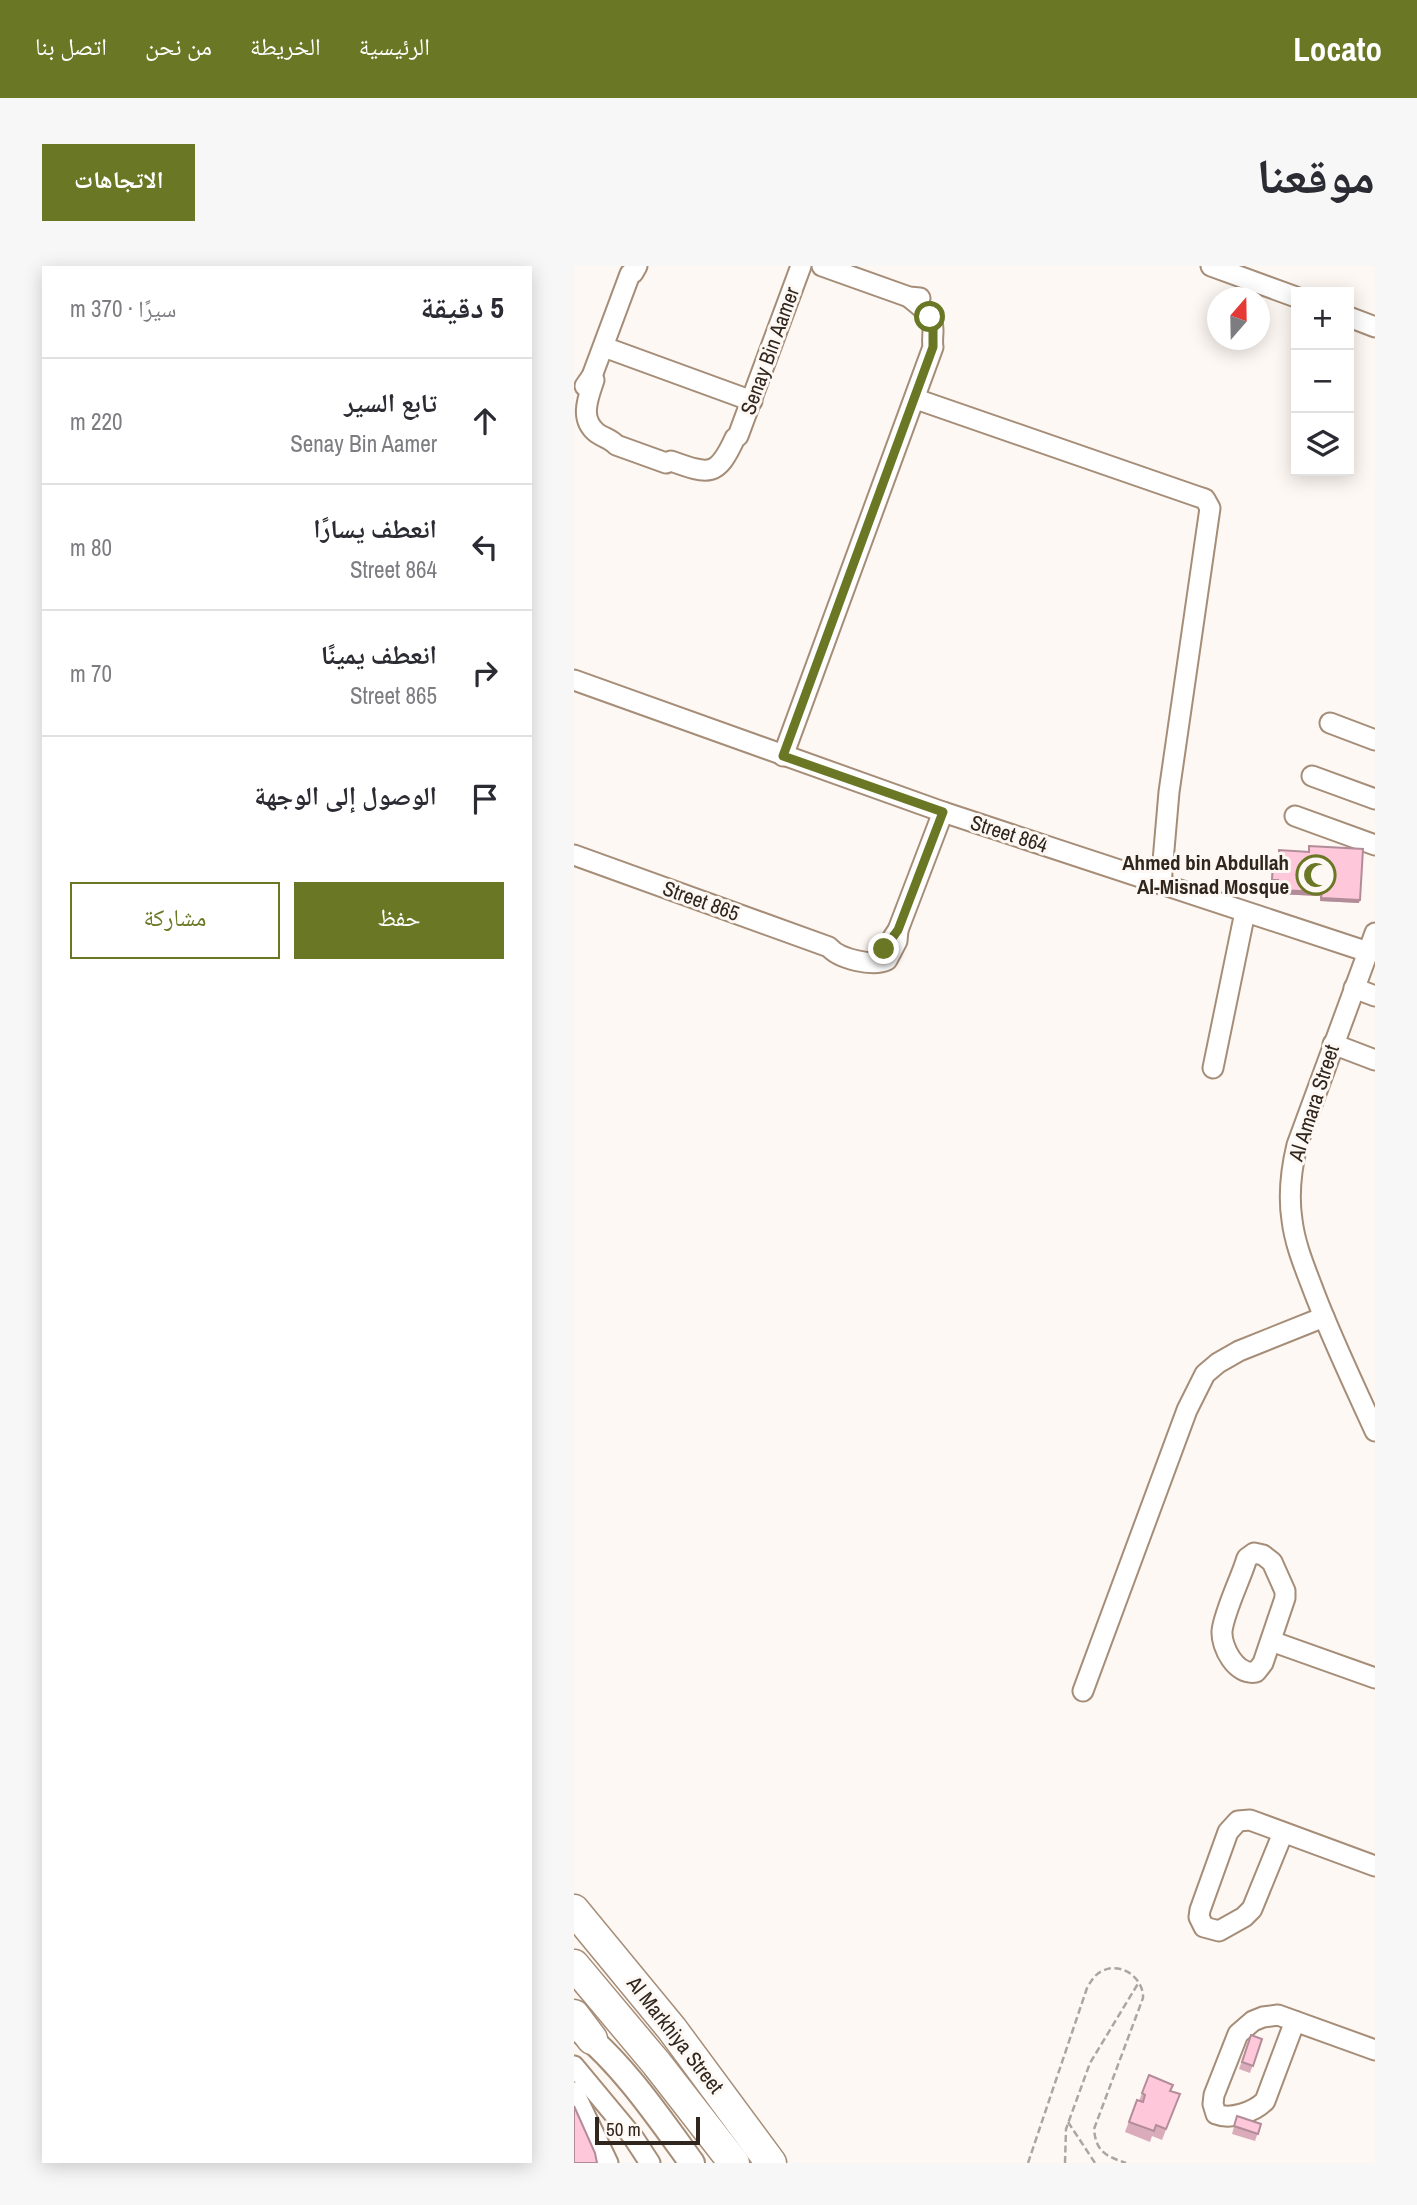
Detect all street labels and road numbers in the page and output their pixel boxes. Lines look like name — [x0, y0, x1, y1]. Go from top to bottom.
street label: Senay Bin Aamer — [733, 283, 806, 419]
street label: Street 864 — [967, 807, 1052, 860]
street label: Street 865 — [659, 873, 743, 928]
street label: Al Amara Street — [1281, 1041, 1346, 1166]
street label: Al Markhiya Street — [620, 1969, 731, 2100]

